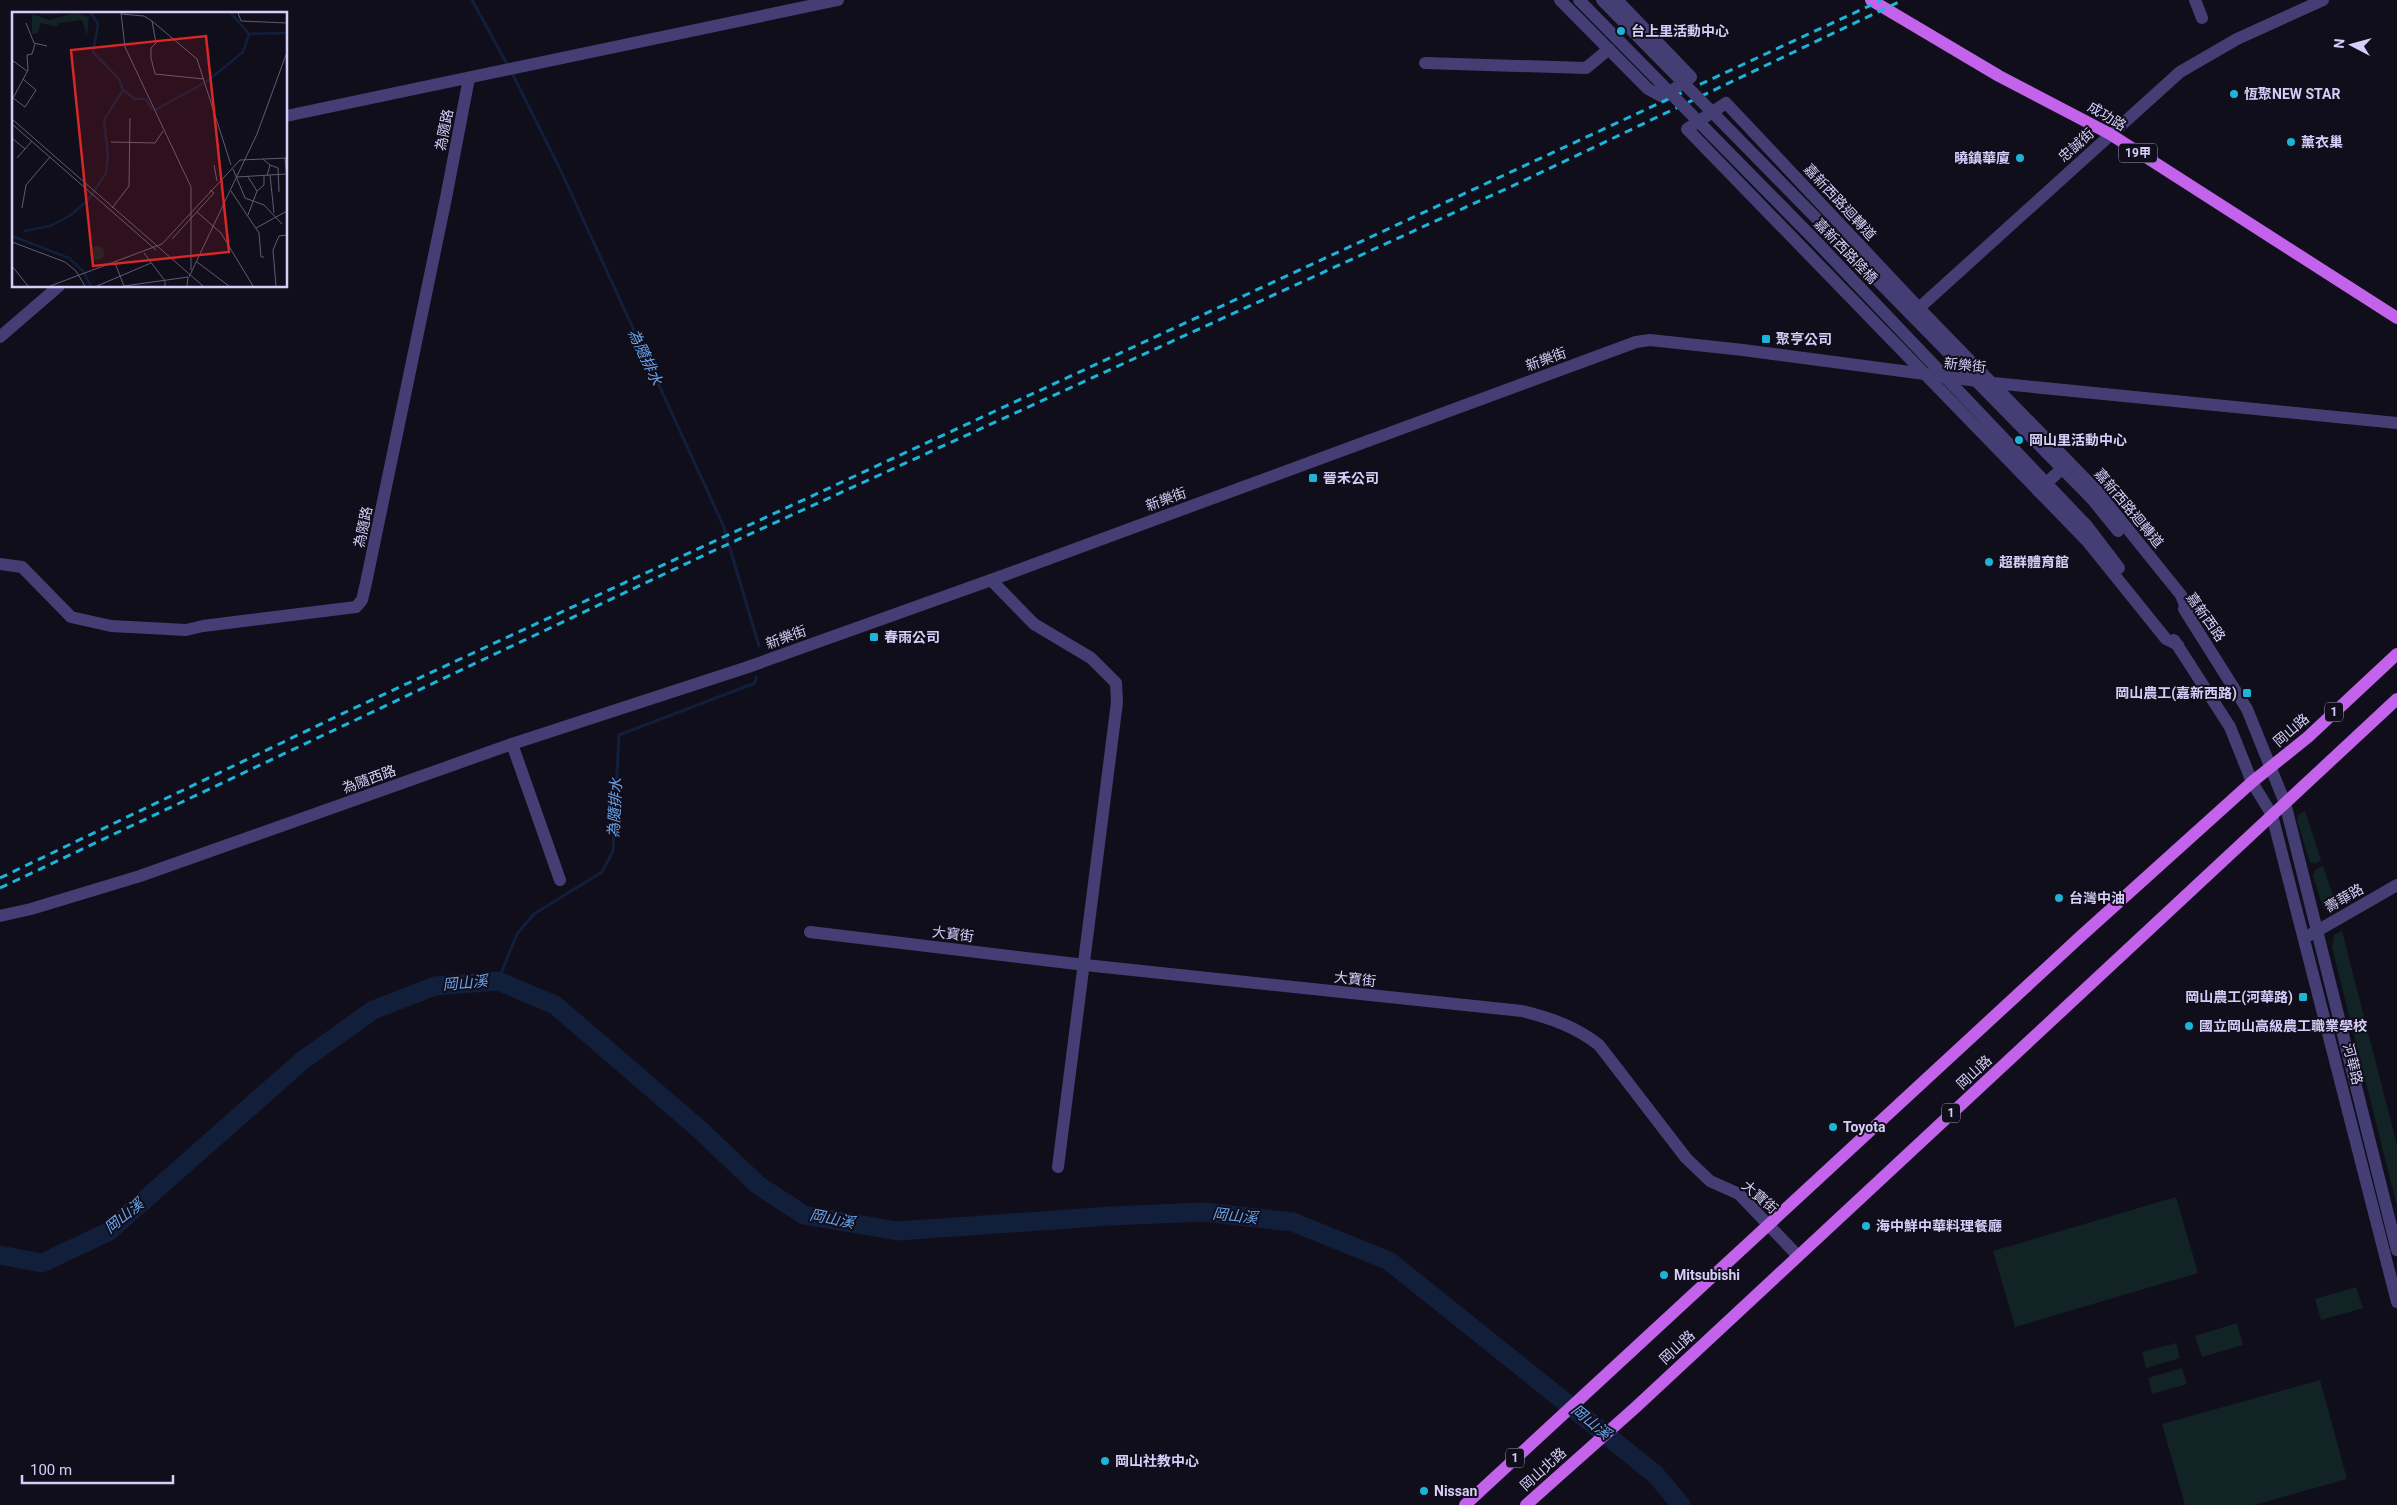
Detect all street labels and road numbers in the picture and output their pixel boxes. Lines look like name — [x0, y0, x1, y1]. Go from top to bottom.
street label: 成功路 — [2085, 98, 2129, 134]
street label: 為隨路 — [432, 108, 456, 152]
street label: 忠誠街 — [2055, 125, 2097, 165]
road number: 19甲 — [2119, 144, 2157, 162]
street label: 嘉新西路迴轉道 — [1801, 161, 1879, 243]
street label: 嘉新西路陸橋 — [1811, 215, 1881, 287]
street label: 新樂街 — [1524, 344, 1568, 374]
street label: 新樂街 — [1943, 355, 1987, 375]
street label: 嘉新西路迴轉道 — [2091, 465, 2167, 551]
street label: 新樂街 — [1144, 484, 1188, 514]
street label: 為隨路 — [351, 505, 375, 549]
street label: 嘉新西路 — [2183, 589, 2229, 645]
street label: 新樂街 — [764, 622, 808, 652]
road number: 1 — [2325, 702, 2343, 722]
street label: 岡山路 — [2270, 710, 2312, 750]
street label: 為隨西路 — [340, 762, 398, 796]
street label: 壽華路 — [2322, 881, 2366, 915]
street label: 大寶街 — [931, 924, 975, 944]
street label: 大寶街 — [1333, 969, 1377, 989]
street label: 河華路 — [2340, 1042, 2366, 1086]
street label: 岡山路 — [1953, 1052, 1995, 1092]
road number: 1 — [1942, 1104, 1960, 1122]
street label: 大寶街 — [1739, 1177, 1781, 1217]
street label: 岡山路 — [1656, 1327, 1698, 1367]
street label: 岡山北路 — [1517, 1444, 1569, 1494]
road number: 1 — [1506, 1449, 1524, 1468]

